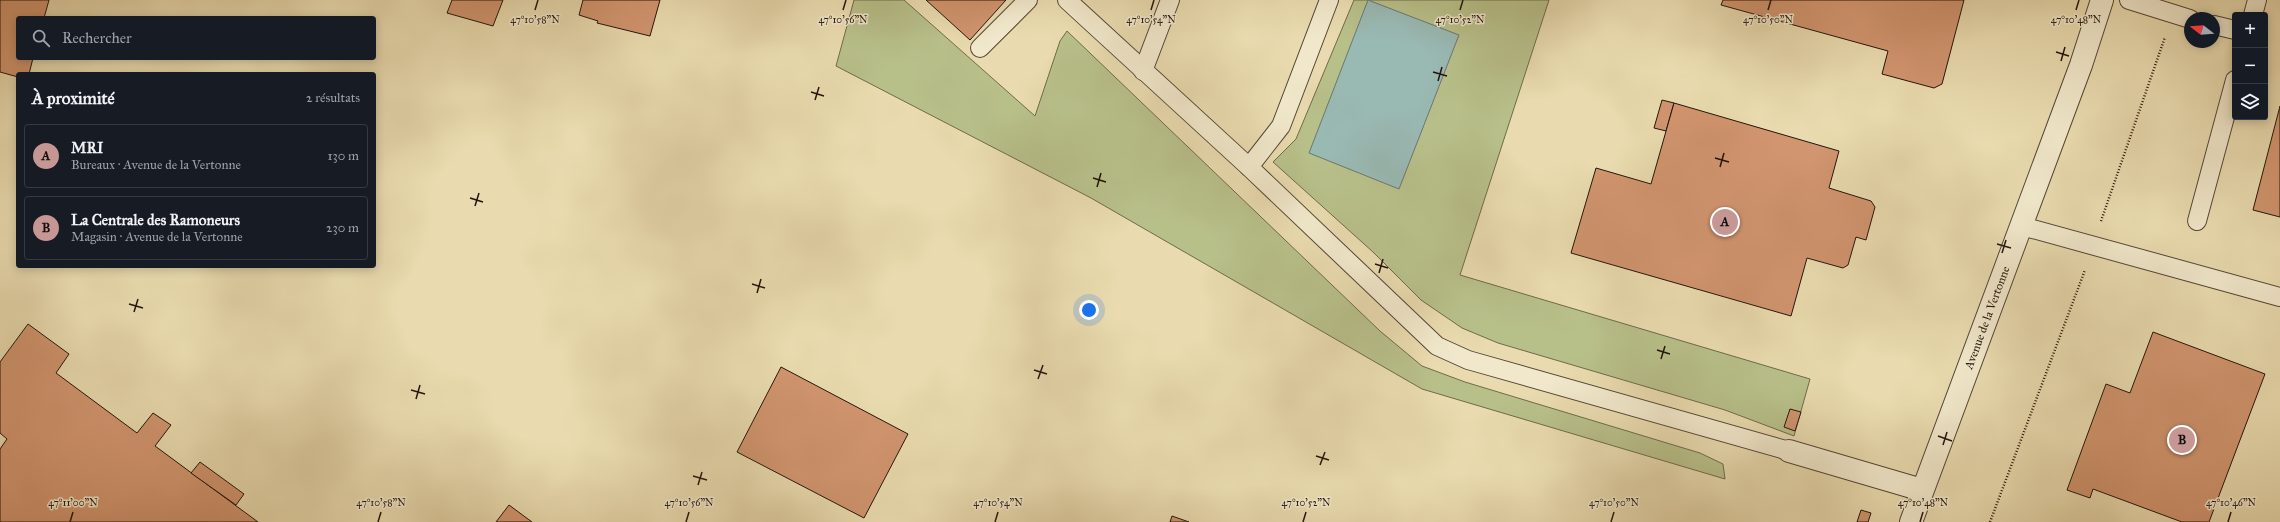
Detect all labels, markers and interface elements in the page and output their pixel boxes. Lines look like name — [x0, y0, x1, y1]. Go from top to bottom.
north arrow — [2184, 12, 2220, 48]
map controls — [2232, 12, 2268, 120]
button: + — [2232, 12, 2268, 48]
text: 47°10'58"N — [510, 14, 560, 26]
text: 47°10'56"N — [818, 14, 868, 26]
text: 47°10'54"N — [1126, 14, 1176, 26]
text: 47°10'52"N — [1435, 14, 1485, 26]
text: 47°10'50"N — [1743, 14, 1793, 26]
text: 47°10'48"N — [2051, 14, 2102, 26]
search box — [16, 16, 376, 60]
icon: search — [30, 27, 52, 49]
text: Rechercher — [62, 29, 132, 47]
button: − — [2232, 48, 2268, 84]
button: layers — [2232, 84, 2268, 120]
text: À proximité — [32, 88, 115, 109]
text: 2 résultats — [306, 90, 360, 106]
text: MRI — [71, 139, 103, 157]
text: A — [42, 148, 50, 164]
text: 130 m — [327, 148, 359, 164]
text: Bureaux · Avenue de la Vertonne — [71, 157, 241, 173]
pin: A — [1712, 207, 1738, 237]
text: La Centrale des Ramoneurs — [71, 211, 240, 229]
text: B — [42, 220, 50, 236]
text: 230 m — [326, 220, 359, 236]
text: Magasin · Avenue de la Vertonne — [71, 229, 243, 245]
street label: Avenue de la Vertonne — [1961, 264, 2012, 372]
your location — [1079, 300, 1099, 320]
pin: B — [2169, 425, 2195, 455]
text: 47°11'00"N — [48, 497, 98, 509]
text: 47°10'58"N — [356, 497, 406, 509]
text: 47°10'56"N — [664, 497, 714, 509]
text: 47°10'54"N — [973, 497, 1023, 509]
text: 47°10'52"N — [1281, 497, 1331, 509]
text: 47°10'50"N — [1589, 497, 1639, 509]
text: 47°10'48"N — [1898, 497, 1949, 509]
text: 47°10'46"N — [2206, 497, 2257, 509]

